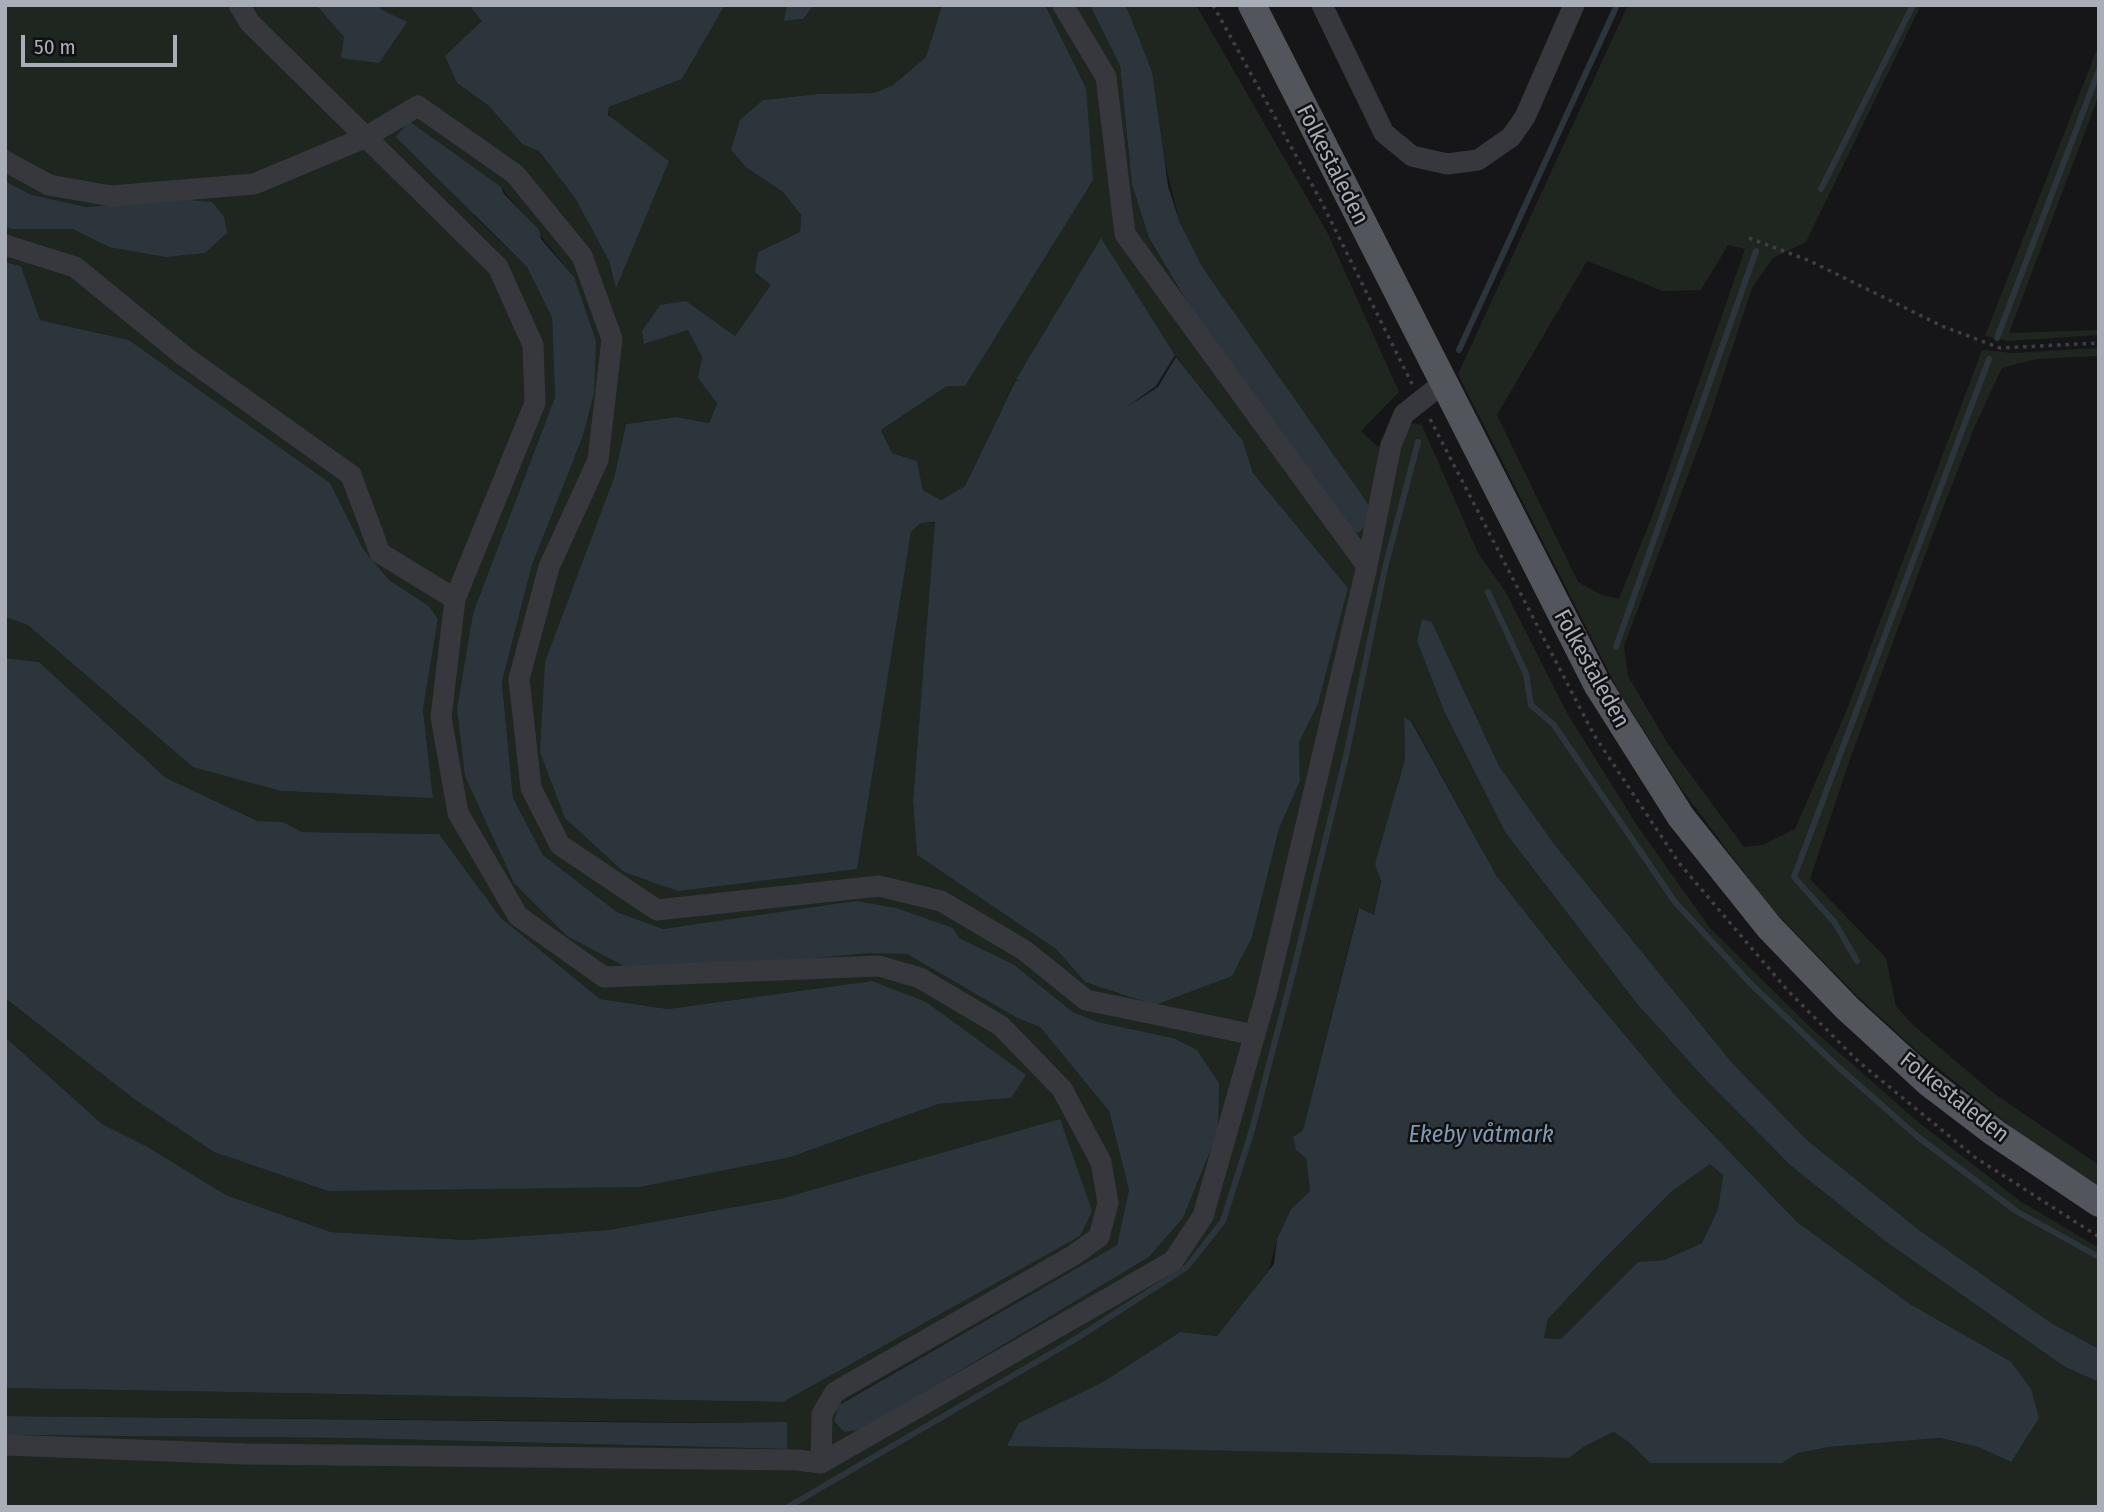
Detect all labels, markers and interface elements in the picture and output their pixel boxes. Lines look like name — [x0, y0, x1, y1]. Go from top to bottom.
scale bar — [24, 21, 180, 65]
text: 50 m — [34, 34, 76, 60]
street label: Folkestaleden — [1290, 101, 1374, 229]
street label: Folkestaleden — [1547, 605, 1635, 733]
street label: Folkestaleden — [1894, 1047, 2014, 1149]
water label: Ekeby våtmark — [1408, 1121, 1554, 1149]

